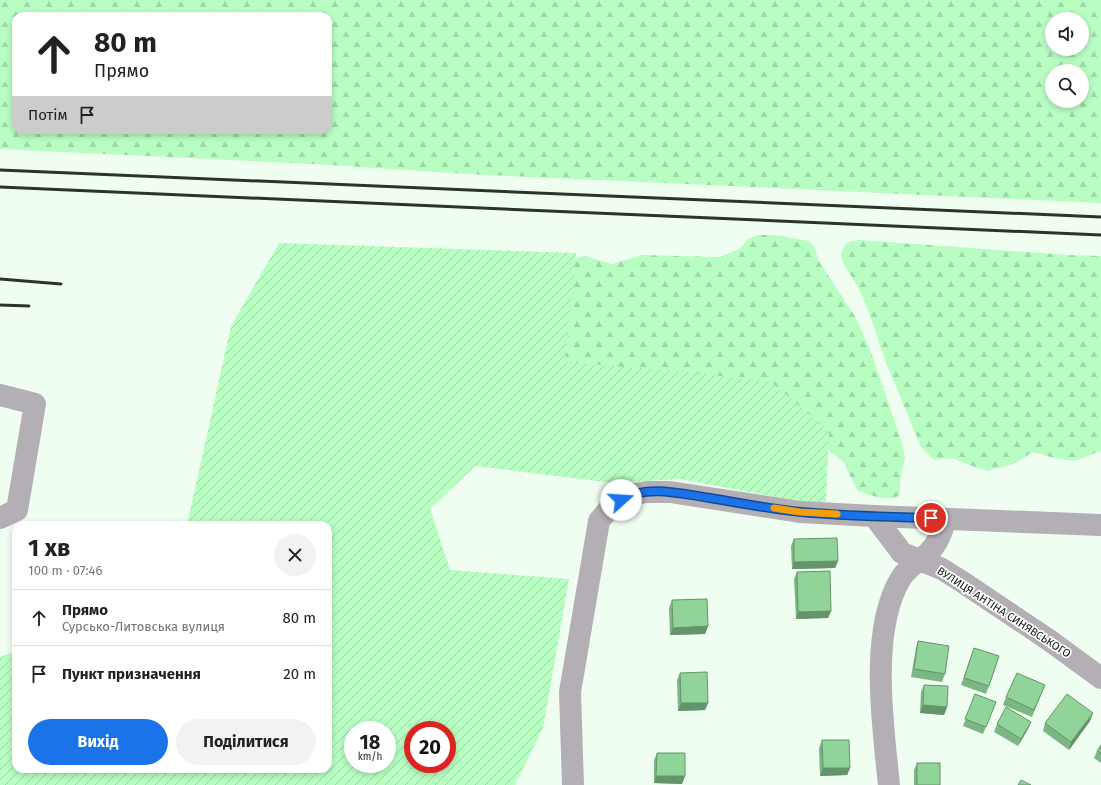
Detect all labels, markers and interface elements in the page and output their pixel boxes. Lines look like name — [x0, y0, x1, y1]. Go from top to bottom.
map controls — [1045, 12, 1089, 108]
button: sound — [1045, 12, 1089, 56]
text: 80 m — [94, 26, 157, 59]
icon: ahead — [28, 28, 80, 80]
text: Прямо — [94, 60, 149, 82]
button: search — [1045, 64, 1089, 108]
icon: arrive — [76, 104, 98, 126]
text: Потім — [28, 106, 68, 124]
position arrow — [600, 479, 642, 521]
pin — [914, 501, 948, 535]
icon: arrive — [920, 507, 942, 529]
text: 1 хв — [28, 534, 70, 562]
button: close — [274, 534, 316, 576]
text: 100 m · 07:46 — [28, 563, 102, 578]
street label: ВУЛИЦЯ АНТІНА СИНЯВСЬКОГО — [935, 564, 1073, 661]
text: Прямо — [62, 601, 108, 619]
icon: ahead — [28, 607, 50, 629]
text: 80 m — [283, 609, 316, 627]
text: Сурсько-Литовська вулиця — [62, 619, 225, 634]
icon: arrive — [28, 663, 50, 685]
text: Пункт призначення — [62, 665, 201, 683]
text: 20 m — [283, 665, 316, 683]
button: Вихід — [28, 719, 168, 765]
button: Поділитися — [176, 719, 316, 765]
speed limit sign: 20 — [404, 721, 456, 773]
text: 18 — [360, 730, 380, 754]
text: km/h — [358, 751, 382, 763]

